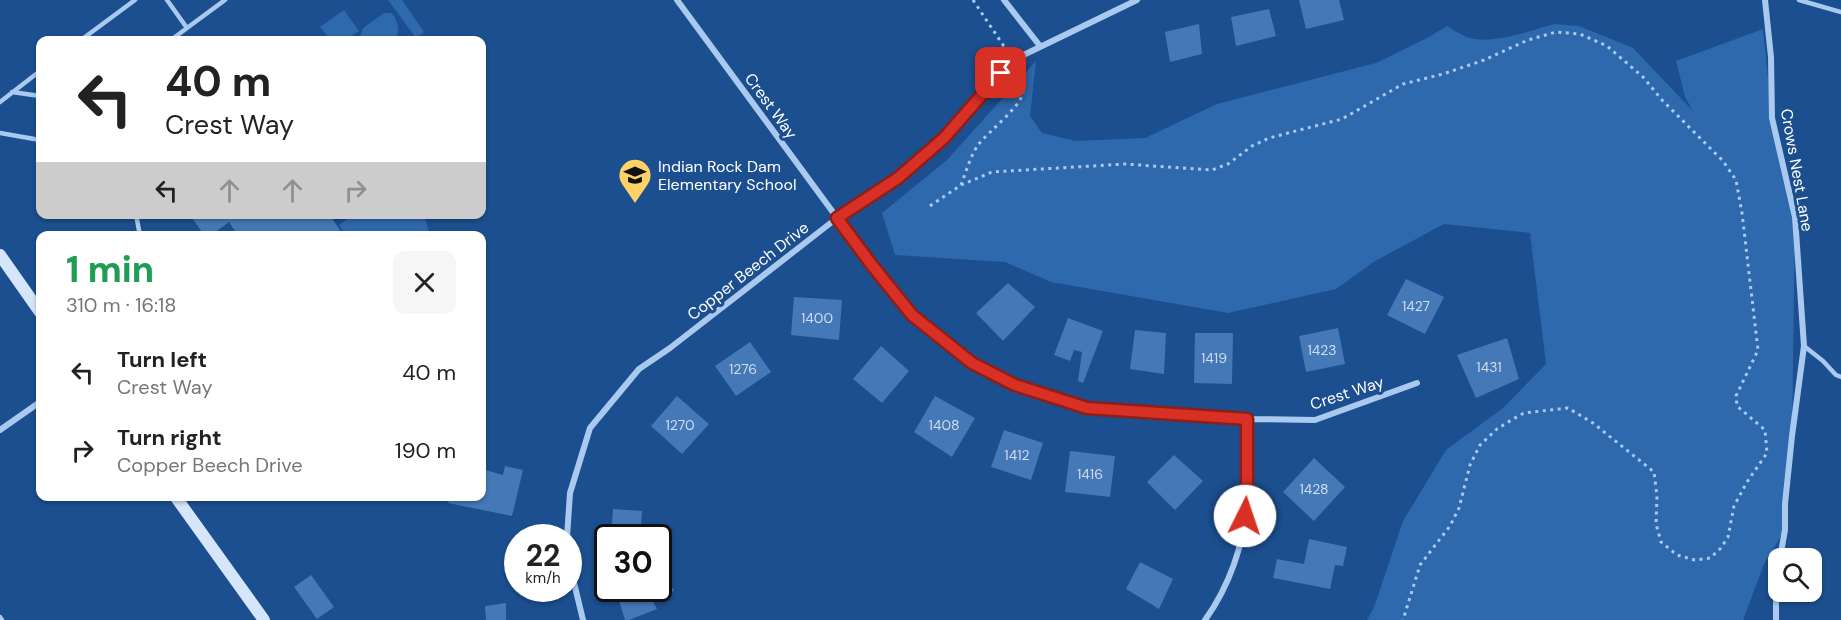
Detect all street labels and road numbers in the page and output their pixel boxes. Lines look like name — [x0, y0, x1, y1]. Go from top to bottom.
street label: Crest Way — [740, 69, 802, 143]
street label: Crows Nest Lane — [1776, 107, 1818, 233]
street label: Copper Beech Drive — [683, 217, 813, 325]
street label: Crest Way — [1307, 371, 1387, 415]

